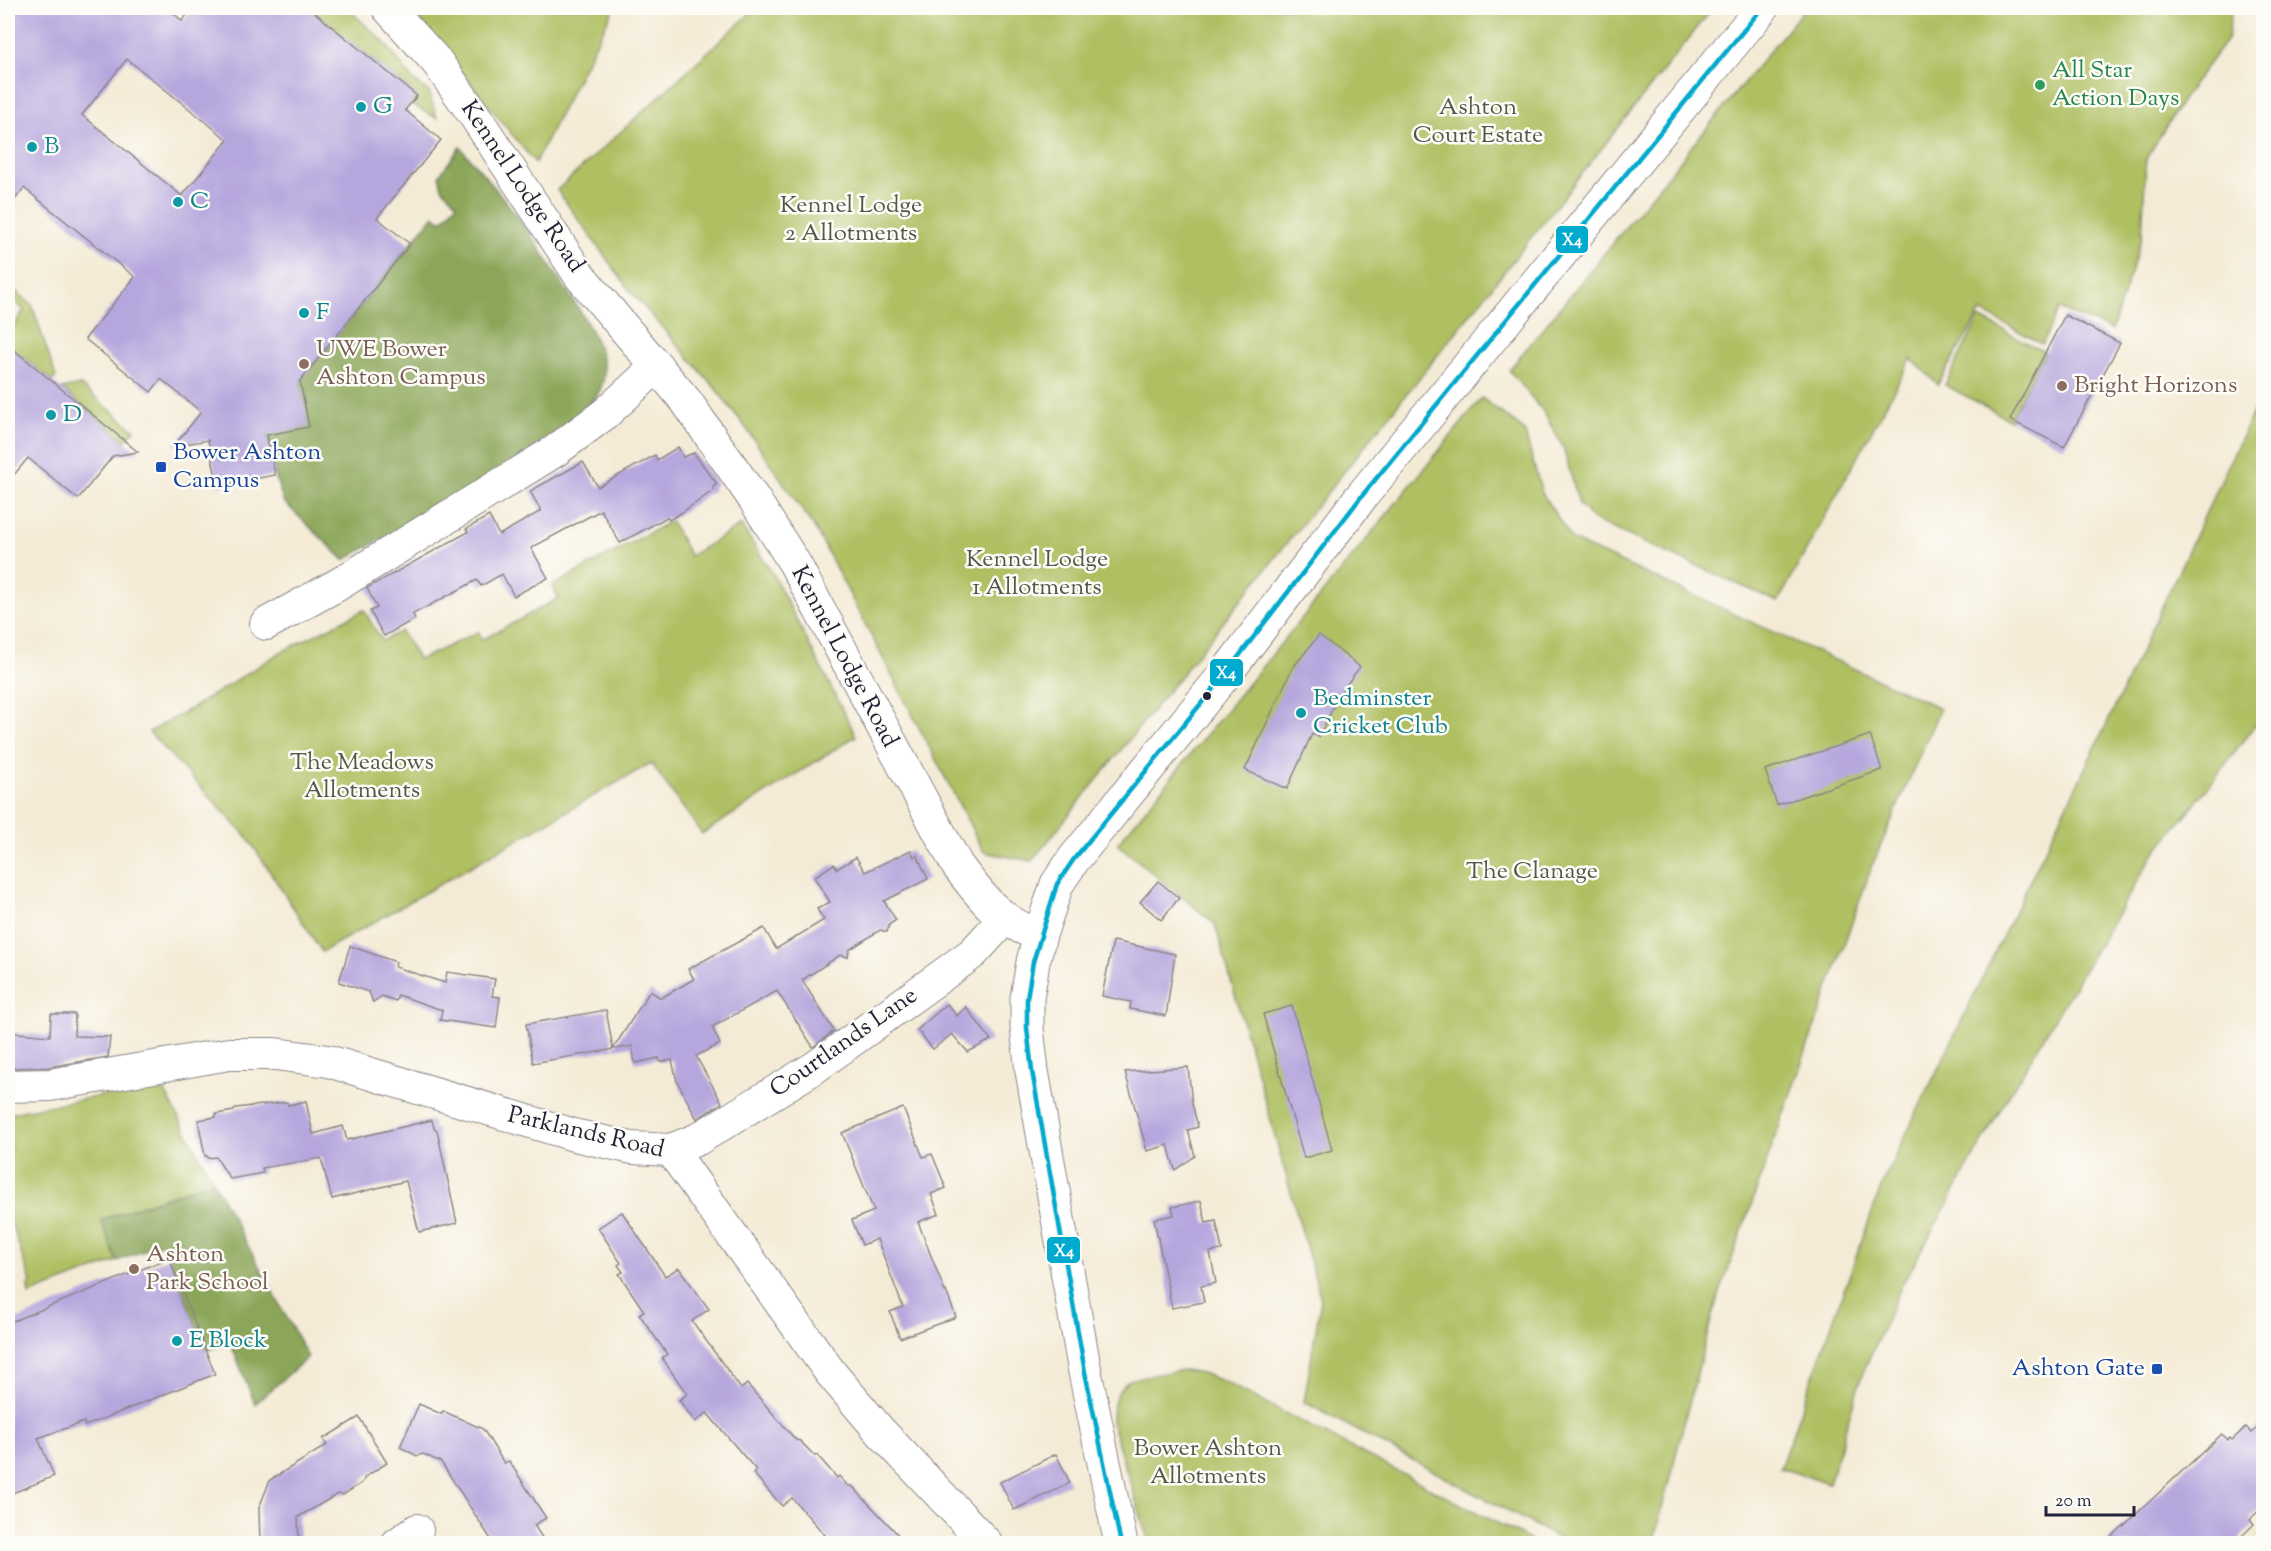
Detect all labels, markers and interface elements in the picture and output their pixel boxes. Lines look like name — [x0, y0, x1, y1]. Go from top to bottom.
place label: All Star Action Days — [2052, 54, 2180, 116]
marker: All Star Action Days — [2033, 78, 2047, 92]
place label: G — [373, 90, 393, 124]
park label: Ashton Court Estate — [1413, 91, 1543, 153]
street label: Kennel Lodge Road — [452, 94, 593, 280]
marker: G — [354, 100, 368, 114]
place label: B — [44, 130, 59, 164]
marker: B — [25, 140, 39, 154]
place label: C — [190, 185, 209, 219]
park label: Kennel Lodge 2 Allotments — [780, 189, 922, 251]
marker: C — [171, 195, 185, 209]
line badge: X4 — [1555, 225, 1589, 254]
text: X4 — [1562, 230, 1582, 253]
place label: F — [316, 296, 329, 330]
marker: F — [297, 306, 311, 320]
place label: UWE Bower Ashton Campus — [316, 333, 486, 395]
marker: UWE Bower Ashton Campus — [297, 357, 311, 371]
place label: Bright Horizons — [2074, 369, 2237, 403]
marker: Bright Horizons — [2055, 379, 2069, 393]
place label: D — [63, 398, 82, 432]
marker: D — [44, 408, 58, 422]
place label: Bower Ashton Campus — [173, 436, 321, 498]
marker: Bower Ashton Campus — [154, 460, 168, 474]
park label: Kennel Lodge 1 Allotments — [966, 543, 1108, 605]
street label: Kennel Lodge Road — [782, 560, 906, 754]
line badge: X4 — [1209, 658, 1244, 687]
text: X4 — [1216, 663, 1236, 686]
place label: Bedminster Cricket Club — [1313, 682, 1448, 744]
unlabelled marker — [1201, 690, 1213, 702]
marker: Bedminster Cricket Club — [1294, 706, 1308, 720]
park label: The Meadows Allotments — [290, 746, 434, 808]
park label: The Clanage — [1466, 855, 1598, 889]
street label: Courtlands Lane — [763, 979, 925, 1107]
street label: Parklands Road — [504, 1098, 668, 1168]
line badge: X4 — [1046, 1236, 1081, 1264]
place label: Ashton Park School — [146, 1238, 269, 1300]
text: X4 — [1054, 1241, 1074, 1264]
marker: Ashton Park School — [127, 1262, 141, 1276]
place label: E Block — [189, 1324, 267, 1358]
marker: E Block — [170, 1334, 184, 1348]
place label: Ashton Gate — [2012, 1352, 2145, 1386]
marker: Ashton Gate — [2150, 1362, 2164, 1376]
park label: Bower Ashton Allotments — [1134, 1432, 1282, 1494]
scale bar — [2046, 1479, 2134, 1517]
text: 20 m — [2055, 1489, 2092, 1515]

